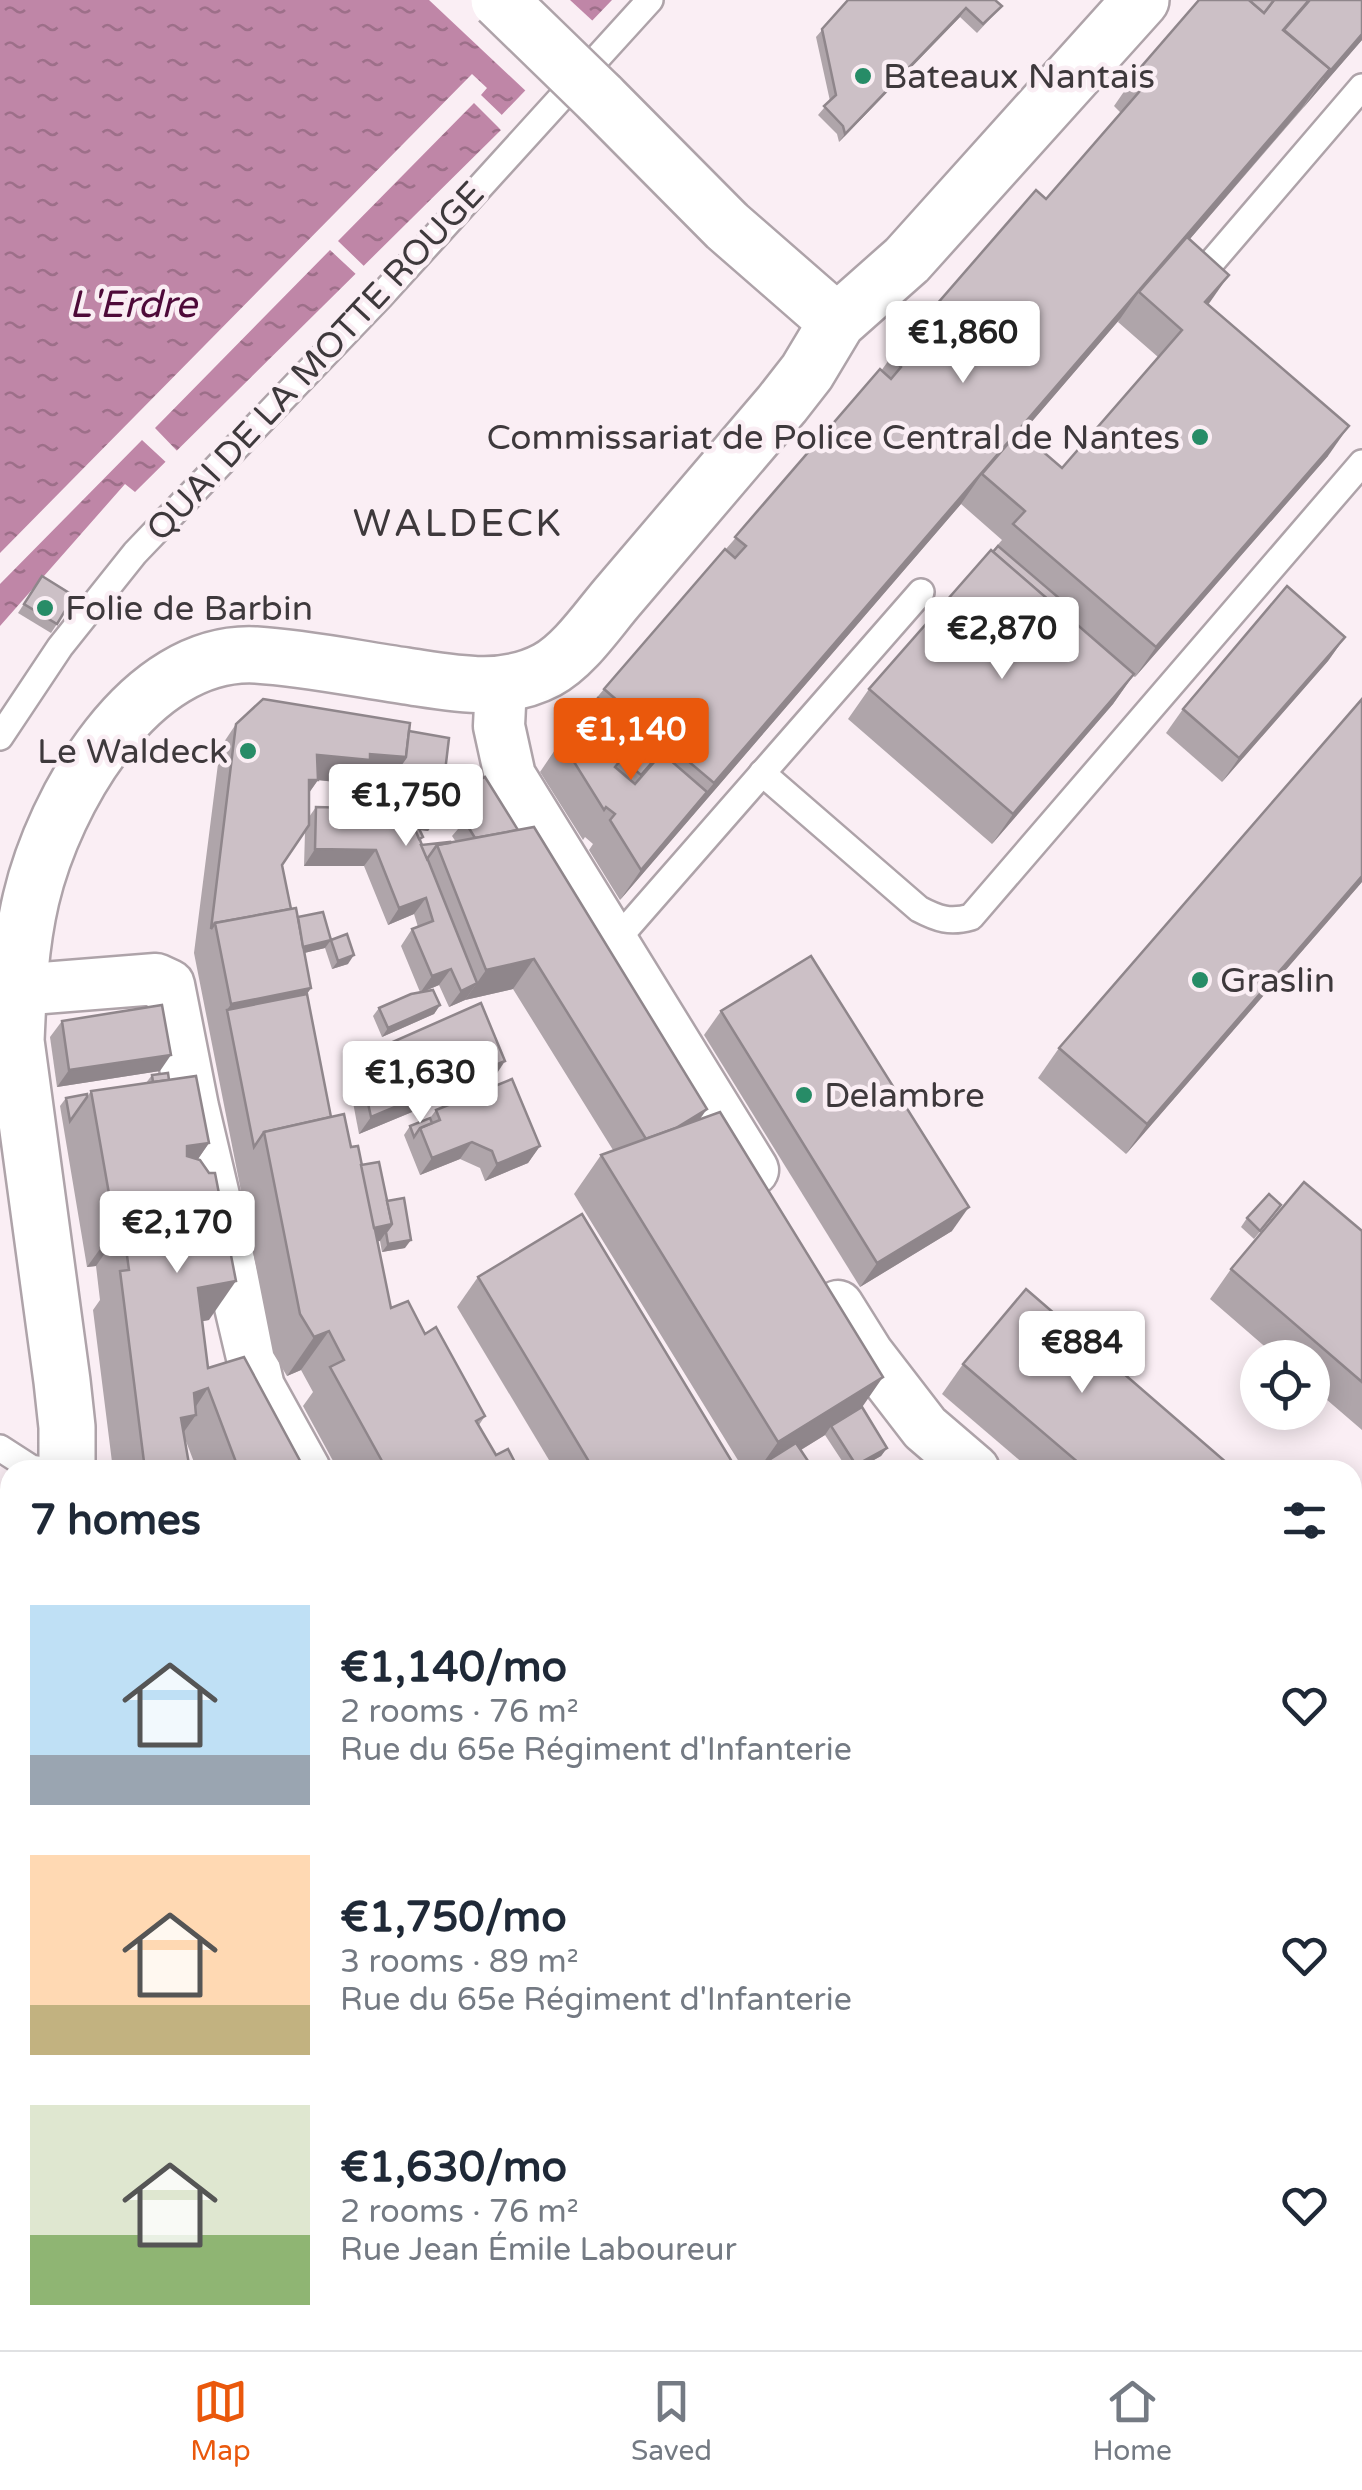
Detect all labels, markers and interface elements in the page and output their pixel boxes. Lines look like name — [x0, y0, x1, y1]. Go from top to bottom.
place label: Bateaux Nantais — [883, 56, 1155, 98]
marker: Bateaux Nantais — [852, 65, 874, 87]
street label: QUAI DE LA MOTTE ROUGE — [138, 173, 493, 550]
water label: L'Erdre — [69, 282, 199, 328]
pin: €1,860 — [882, 301, 1044, 386]
text: €1,860 — [908, 314, 1018, 352]
place label: Commissariat de Police Central de Nantes — [487, 417, 1180, 459]
marker: Commissariat de Police Central de Nantes — [1189, 426, 1211, 448]
district label: WALDECK — [353, 501, 563, 547]
place label: Folie de Barbin — [65, 588, 313, 630]
marker: Folie de Barbin — [34, 597, 56, 619]
pin: €2,870 — [921, 597, 1083, 682]
text: €2,870 — [947, 610, 1057, 648]
pin: €1,140 — [550, 698, 712, 783]
text: €1,140 — [576, 711, 686, 749]
place label: Le Waldeck — [37, 731, 228, 773]
marker: Le Waldeck — [237, 740, 259, 762]
pin: €1,750 — [325, 764, 487, 849]
text: €1,750 — [351, 777, 461, 815]
place label: Graslin — [1220, 960, 1335, 1002]
marker: Graslin — [1189, 969, 1211, 991]
pin: €1,630 — [339, 1041, 501, 1126]
text: €1,630 — [365, 1054, 475, 1092]
place label: Delambre — [824, 1075, 985, 1117]
marker: Delambre — [793, 1084, 815, 1106]
pin: €2,170 — [96, 1191, 258, 1276]
text: €2,170 — [122, 1204, 232, 1242]
pin: €884 — [1023, 1311, 1141, 1396]
text: €884 — [1041, 1324, 1123, 1362]
map controls — [1240, 1340, 1330, 1430]
button: locate — [1240, 1340, 1330, 1430]
icon: filters — [1277, 1493, 1332, 1548]
text: 7 homes — [30, 1495, 201, 1546]
text: €1,140/mo — [340, 1642, 567, 1693]
icon: home — [110, 1645, 230, 1765]
icon: heart — [1277, 1678, 1332, 1733]
text: 2 rooms · 76 m² — [340, 1693, 579, 1731]
text: Rue du 65e Régiment d'Infanterie — [340, 1731, 852, 1769]
text: €1,750/mo — [340, 1892, 567, 1943]
icon: home — [110, 1895, 230, 2015]
icon: heart — [1277, 1928, 1332, 1983]
text: 3 rooms · 89 m² — [340, 1943, 579, 1981]
text: Rue du 65e Régiment d'Infanterie — [340, 1981, 852, 2019]
text: €1,630/mo — [340, 2142, 567, 2193]
icon: home — [110, 2145, 230, 2265]
icon: heart — [1277, 2178, 1332, 2233]
text: 2 rooms · 76 m² — [340, 2193, 579, 2231]
text: Rue Jean Émile Laboureur — [340, 2231, 737, 2269]
tab: Map — [190, 2374, 251, 2468]
tab: Saved — [631, 2374, 712, 2468]
tab: Home — [1092, 2374, 1172, 2468]

